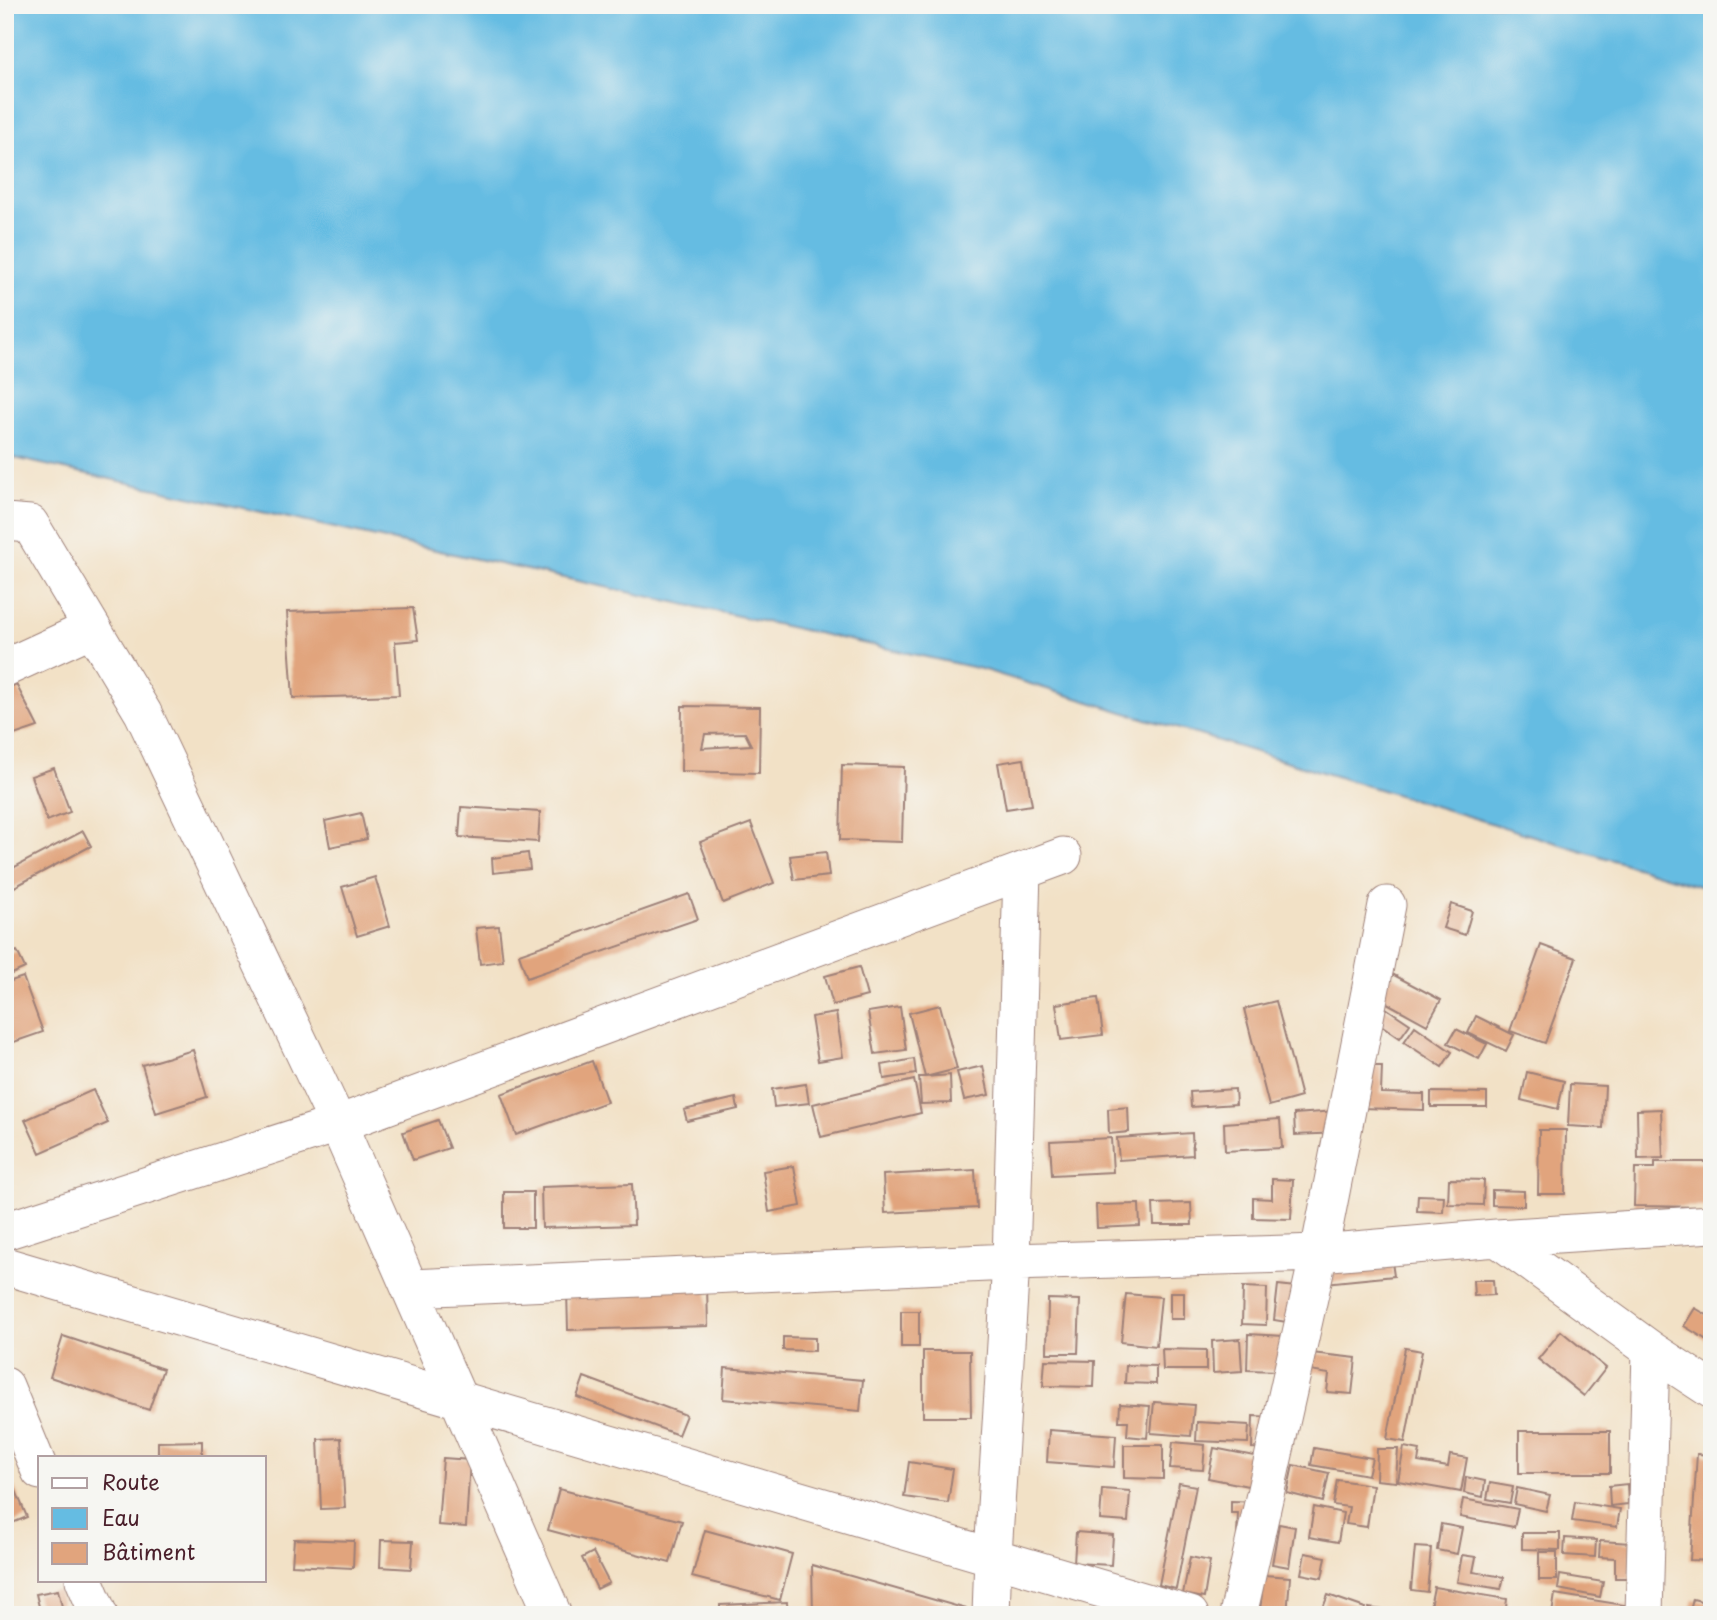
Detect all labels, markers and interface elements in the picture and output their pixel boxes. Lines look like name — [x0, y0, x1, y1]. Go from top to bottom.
legend — [38, 1456, 266, 1582]
text: Route — [102, 1465, 160, 1497]
text: Eau — [102, 1501, 140, 1533]
text: Bâtiment — [102, 1535, 195, 1567]

